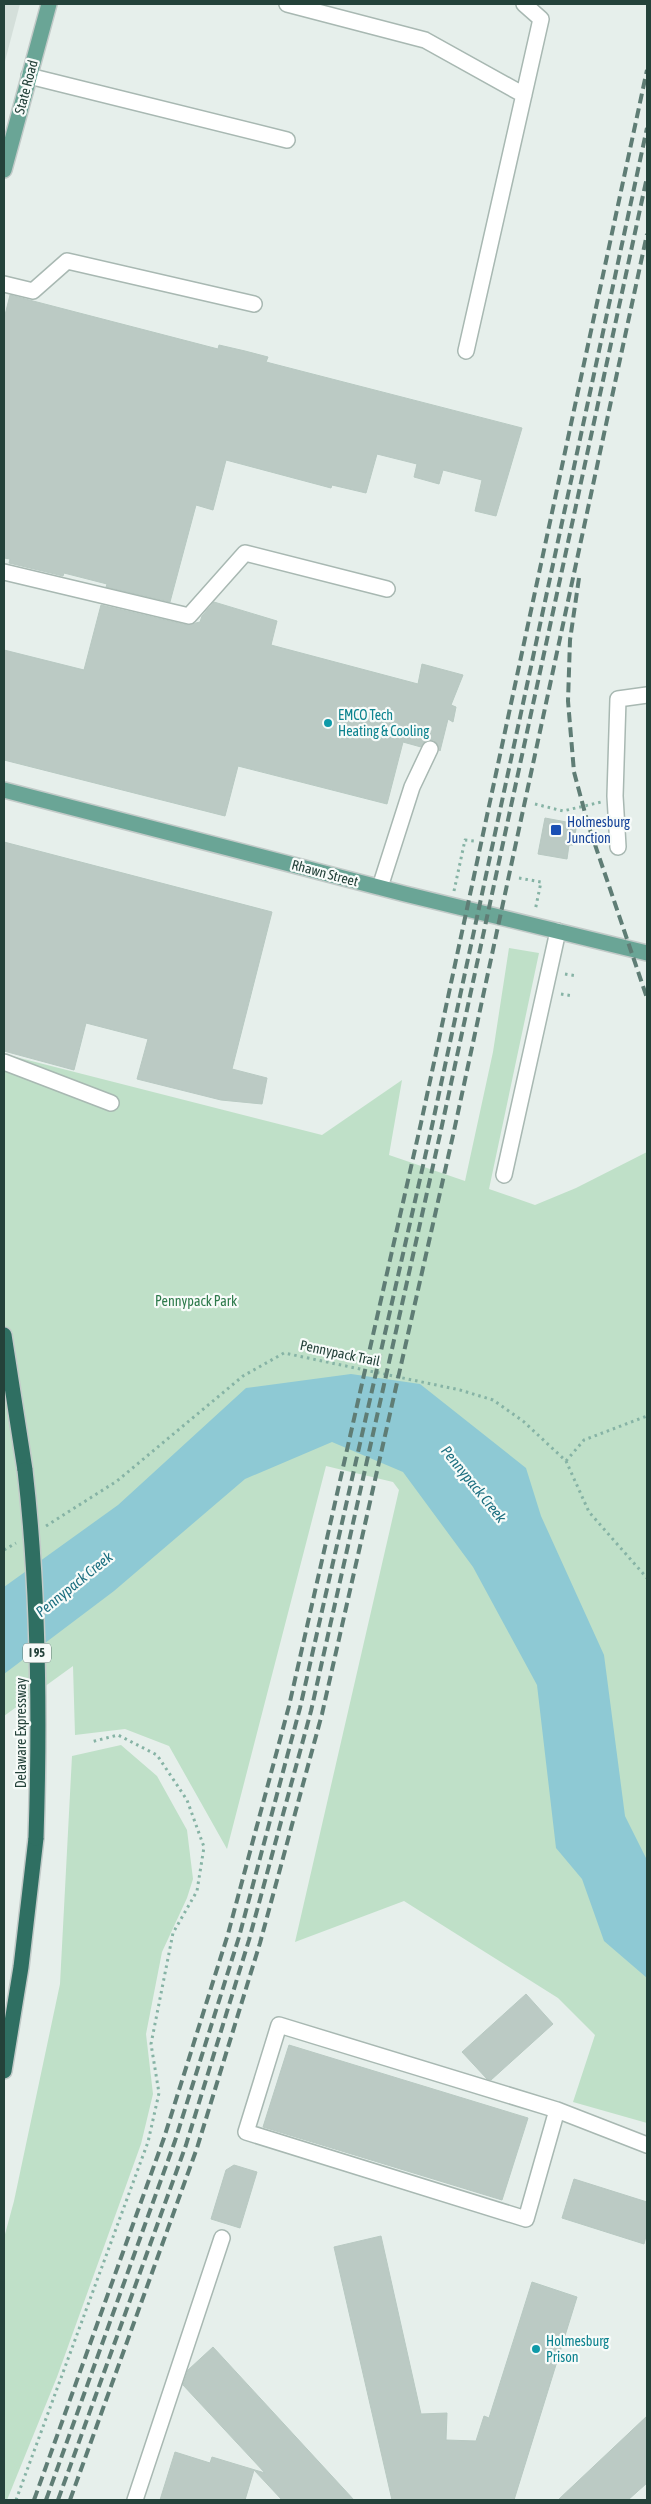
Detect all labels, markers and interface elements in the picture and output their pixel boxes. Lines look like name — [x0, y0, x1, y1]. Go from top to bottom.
street label: State Road — [11, 58, 41, 116]
place label: EMCO Tech Heating & Cooling — [338, 707, 429, 739]
marker: EMCO Tech Heating & Cooling — [322, 717, 334, 729]
place label: Holmesburg Junction — [567, 814, 630, 846]
marker: Holmesburg Junction — [549, 823, 563, 837]
street label: Rhawn Street — [290, 856, 360, 890]
park label: Pennypack Park — [155, 1293, 237, 1309]
street label: Pennypack Trail — [299, 1337, 382, 1369]
water label: Pennypack Creek — [438, 1442, 510, 1526]
water label: Pennypack Creek — [32, 1548, 116, 1620]
road number: I 95 — [23, 1644, 51, 1662]
street label: Delaware Expressway — [13, 1677, 29, 1788]
place label: Holmesburg Prison — [546, 2333, 609, 2365]
marker: Holmesburg Prison — [530, 2343, 542, 2355]

